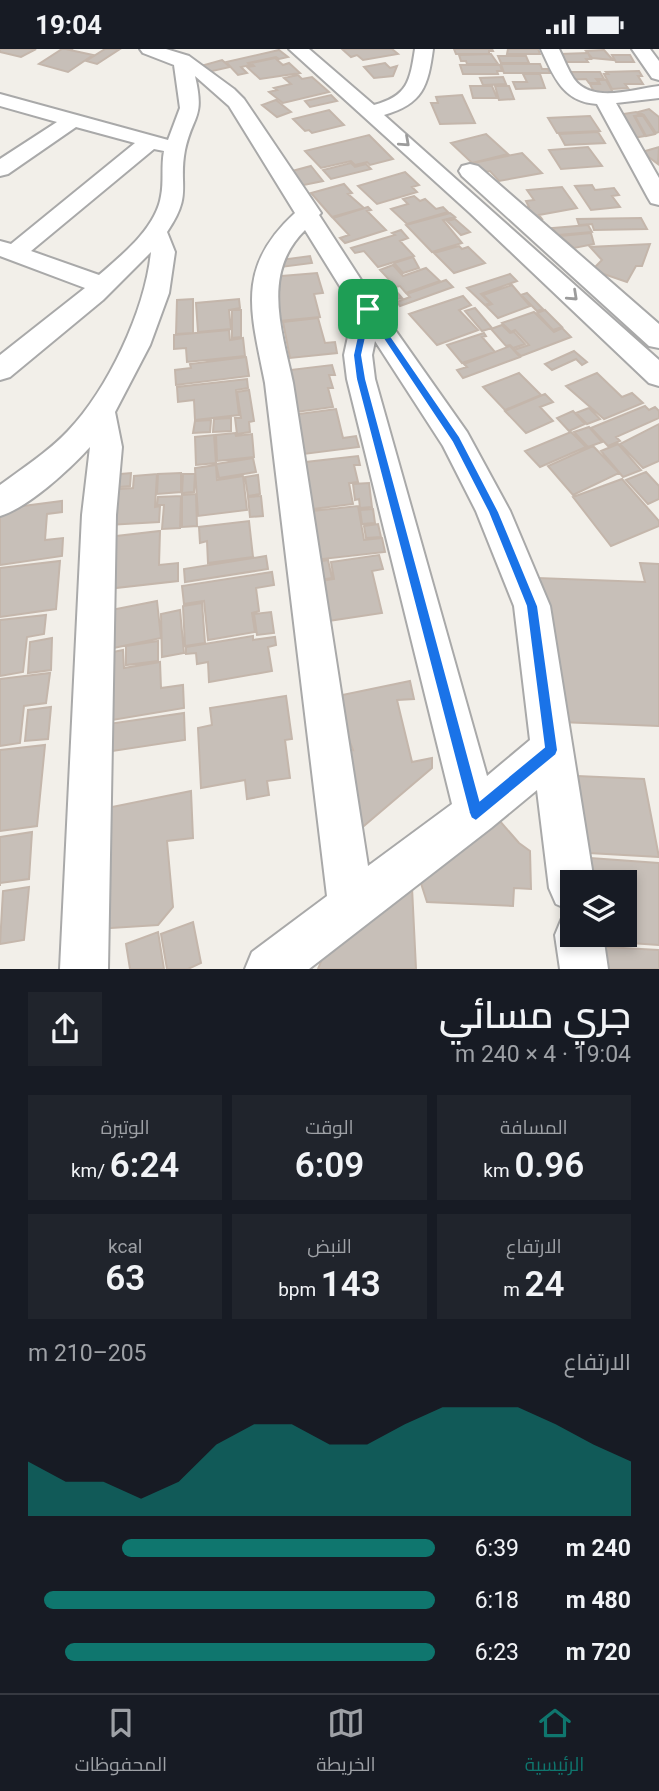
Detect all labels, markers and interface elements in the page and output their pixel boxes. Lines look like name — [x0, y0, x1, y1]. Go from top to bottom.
text: 19:04 — [35, 10, 102, 40]
one-way arrow — [397, 134, 410, 146]
pin — [338, 279, 398, 339]
one-way arrow — [564, 288, 577, 300]
icon: arrive — [349, 290, 387, 328]
map controls — [560, 870, 637, 947]
button: layers — [560, 870, 637, 947]
button: share — [28, 992, 102, 1066]
text: جري مسائي — [439, 993, 631, 1037]
text: 19:04 · 4 × 240 m — [455, 1041, 631, 1068]
text: الوتيرة — [101, 1116, 150, 1139]
text: الوقت — [305, 1116, 354, 1139]
text: المسافة — [500, 1116, 568, 1139]
text: 6:24 — [110, 1145, 179, 1186]
text: 6:09 — [295, 1145, 364, 1186]
text: 0.96 — [514, 1145, 584, 1186]
text: /km — [71, 1159, 110, 1182]
text: km — [483, 1159, 514, 1182]
text: kcal — [108, 1235, 142, 1258]
text: النبض — [307, 1235, 352, 1258]
text: الارتفاع — [506, 1235, 562, 1258]
text: 63 — [105, 1258, 145, 1299]
text: 143 — [321, 1264, 381, 1305]
text: 24 — [525, 1264, 565, 1305]
text: bpm — [278, 1278, 321, 1301]
text: m — [503, 1278, 525, 1301]
text: 205–210 m — [28, 1340, 147, 1367]
text: الارتفاع — [564, 1349, 631, 1376]
text: 6:39 — [475, 1535, 519, 1562]
text: 240 m — [566, 1535, 631, 1562]
text: 6:18 — [475, 1587, 519, 1614]
text: 480 m — [566, 1587, 631, 1614]
text: 6:23 — [475, 1639, 519, 1666]
text: 720 m — [566, 1639, 631, 1666]
tab: المحفوظات — [75, 1704, 167, 1782]
tab: الخريطة — [316, 1704, 376, 1782]
tab: الرئيسية — [525, 1704, 584, 1782]

